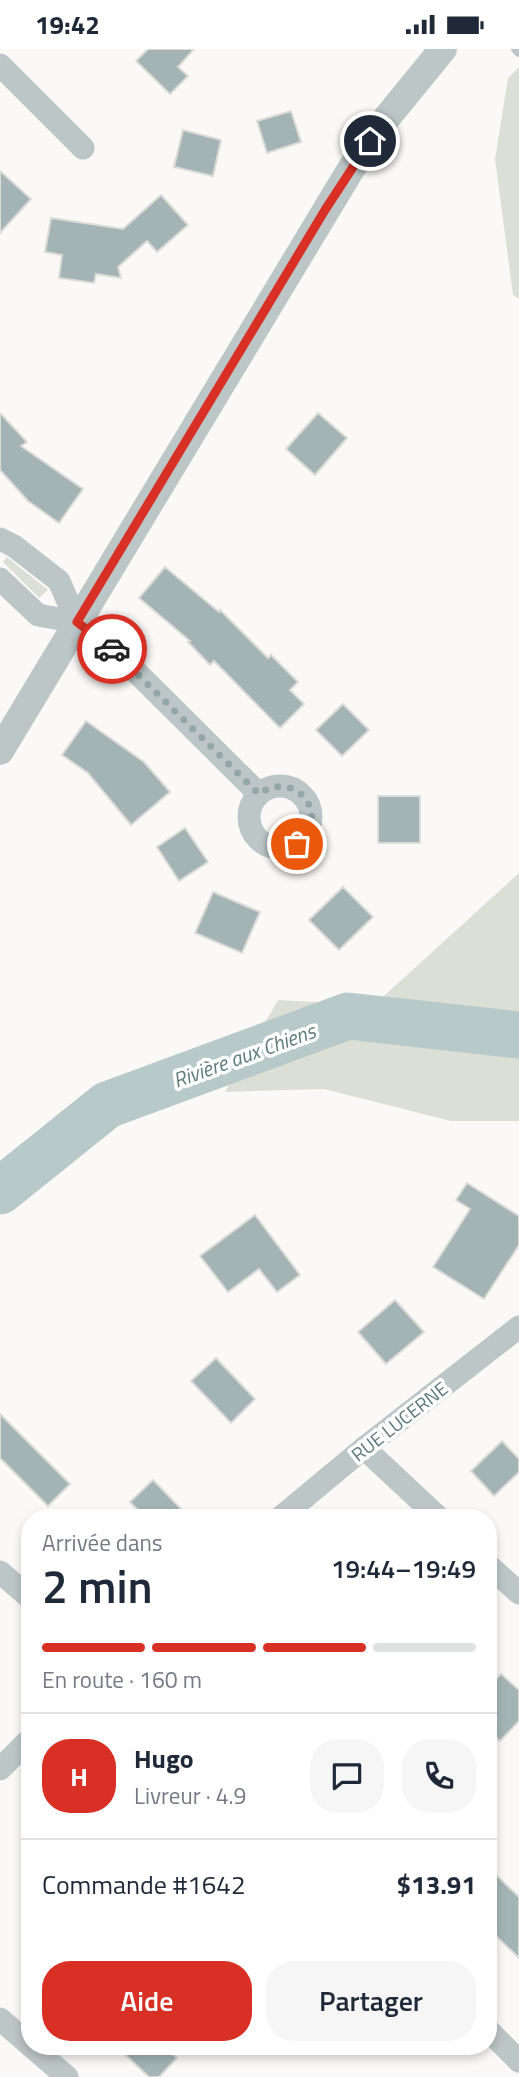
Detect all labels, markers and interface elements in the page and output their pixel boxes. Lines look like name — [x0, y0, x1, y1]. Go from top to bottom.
text: 19:42 — [35, 5, 100, 44]
pin — [340, 111, 400, 171]
icon: home — [351, 122, 389, 160]
courier — [77, 614, 147, 684]
icon: car — [93, 630, 131, 668]
pin — [267, 814, 327, 874]
icon: bag — [278, 825, 316, 863]
water label: Rivière aux Chiens — [168, 1014, 322, 1096]
street label: RUE LUCERNE — [345, 1374, 453, 1468]
text: Arrivée dans — [42, 1525, 163, 1560]
text: 19:44–19:49 — [331, 1549, 476, 1588]
text: 2 min — [42, 1551, 153, 1621]
text: En route · 160 m — [42, 1662, 202, 1697]
text: Hugo — [134, 1739, 194, 1778]
button: chat — [310, 1739, 384, 1813]
button: phone — [402, 1739, 476, 1813]
text: H — [70, 1757, 88, 1796]
text: Livreur · 4.9 — [134, 1778, 246, 1813]
text: Commande #1642 — [42, 1865, 245, 1904]
text: $13.91 — [397, 1865, 476, 1904]
button: Aide — [42, 1961, 252, 2041]
button: Partager — [266, 1961, 476, 2041]

